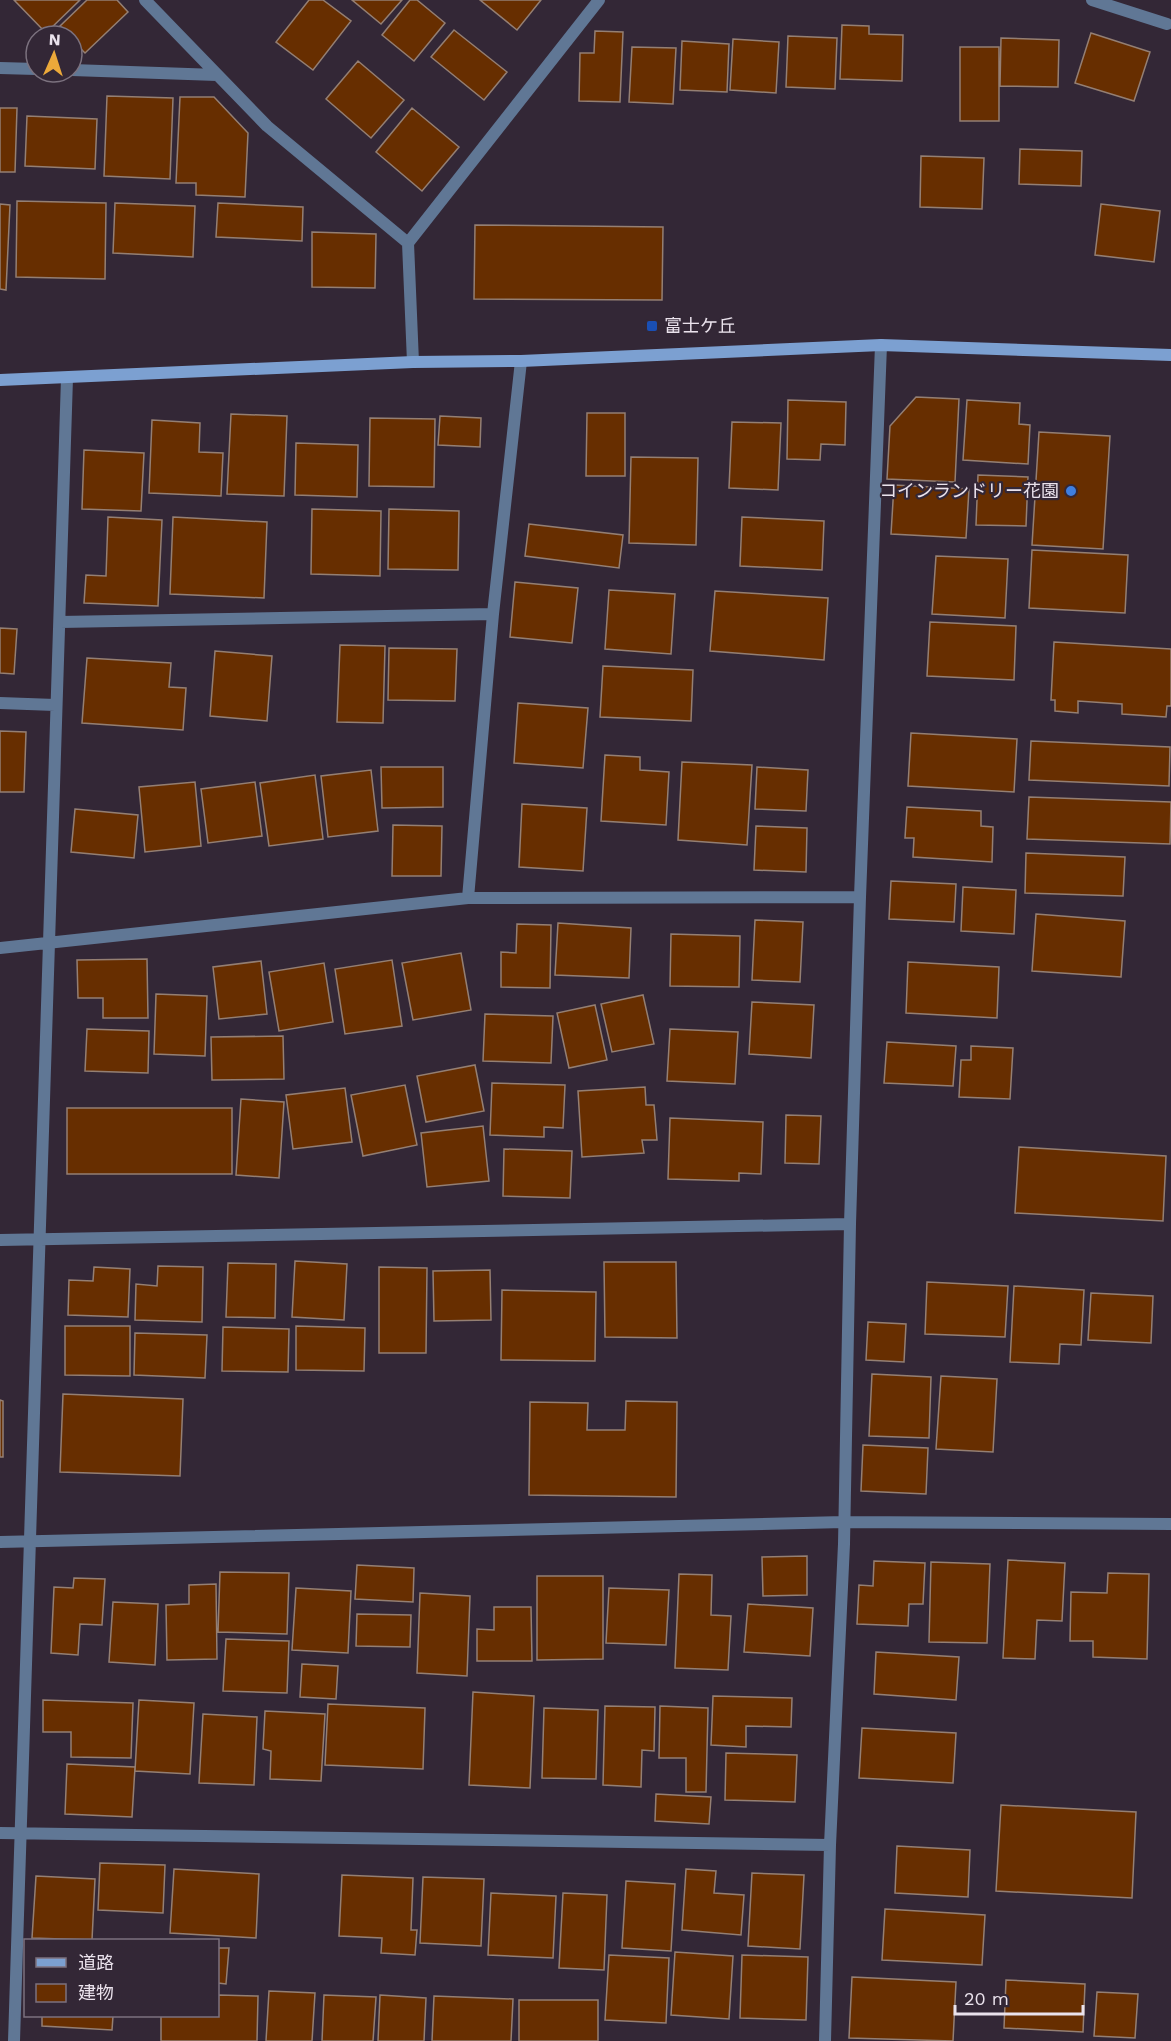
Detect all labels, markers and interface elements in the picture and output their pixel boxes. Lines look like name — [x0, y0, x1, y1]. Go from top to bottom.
north arrow — [24, 24, 84, 84]
text: N — [48, 30, 61, 49]
place label: 富士ケ丘 — [664, 315, 736, 336]
marker: 富士ケ丘 — [645, 319, 659, 333]
place label: コインランドリー花園 — [879, 480, 1059, 501]
marker: コインランドリー花園 — [1064, 484, 1078, 498]
legend — [24, 1939, 219, 2017]
text: 道路 — [78, 1952, 114, 1973]
scale bar — [955, 1978, 1082, 2016]
text: 建物 — [78, 1982, 114, 2003]
text: 20 m — [964, 1988, 1009, 2009]

